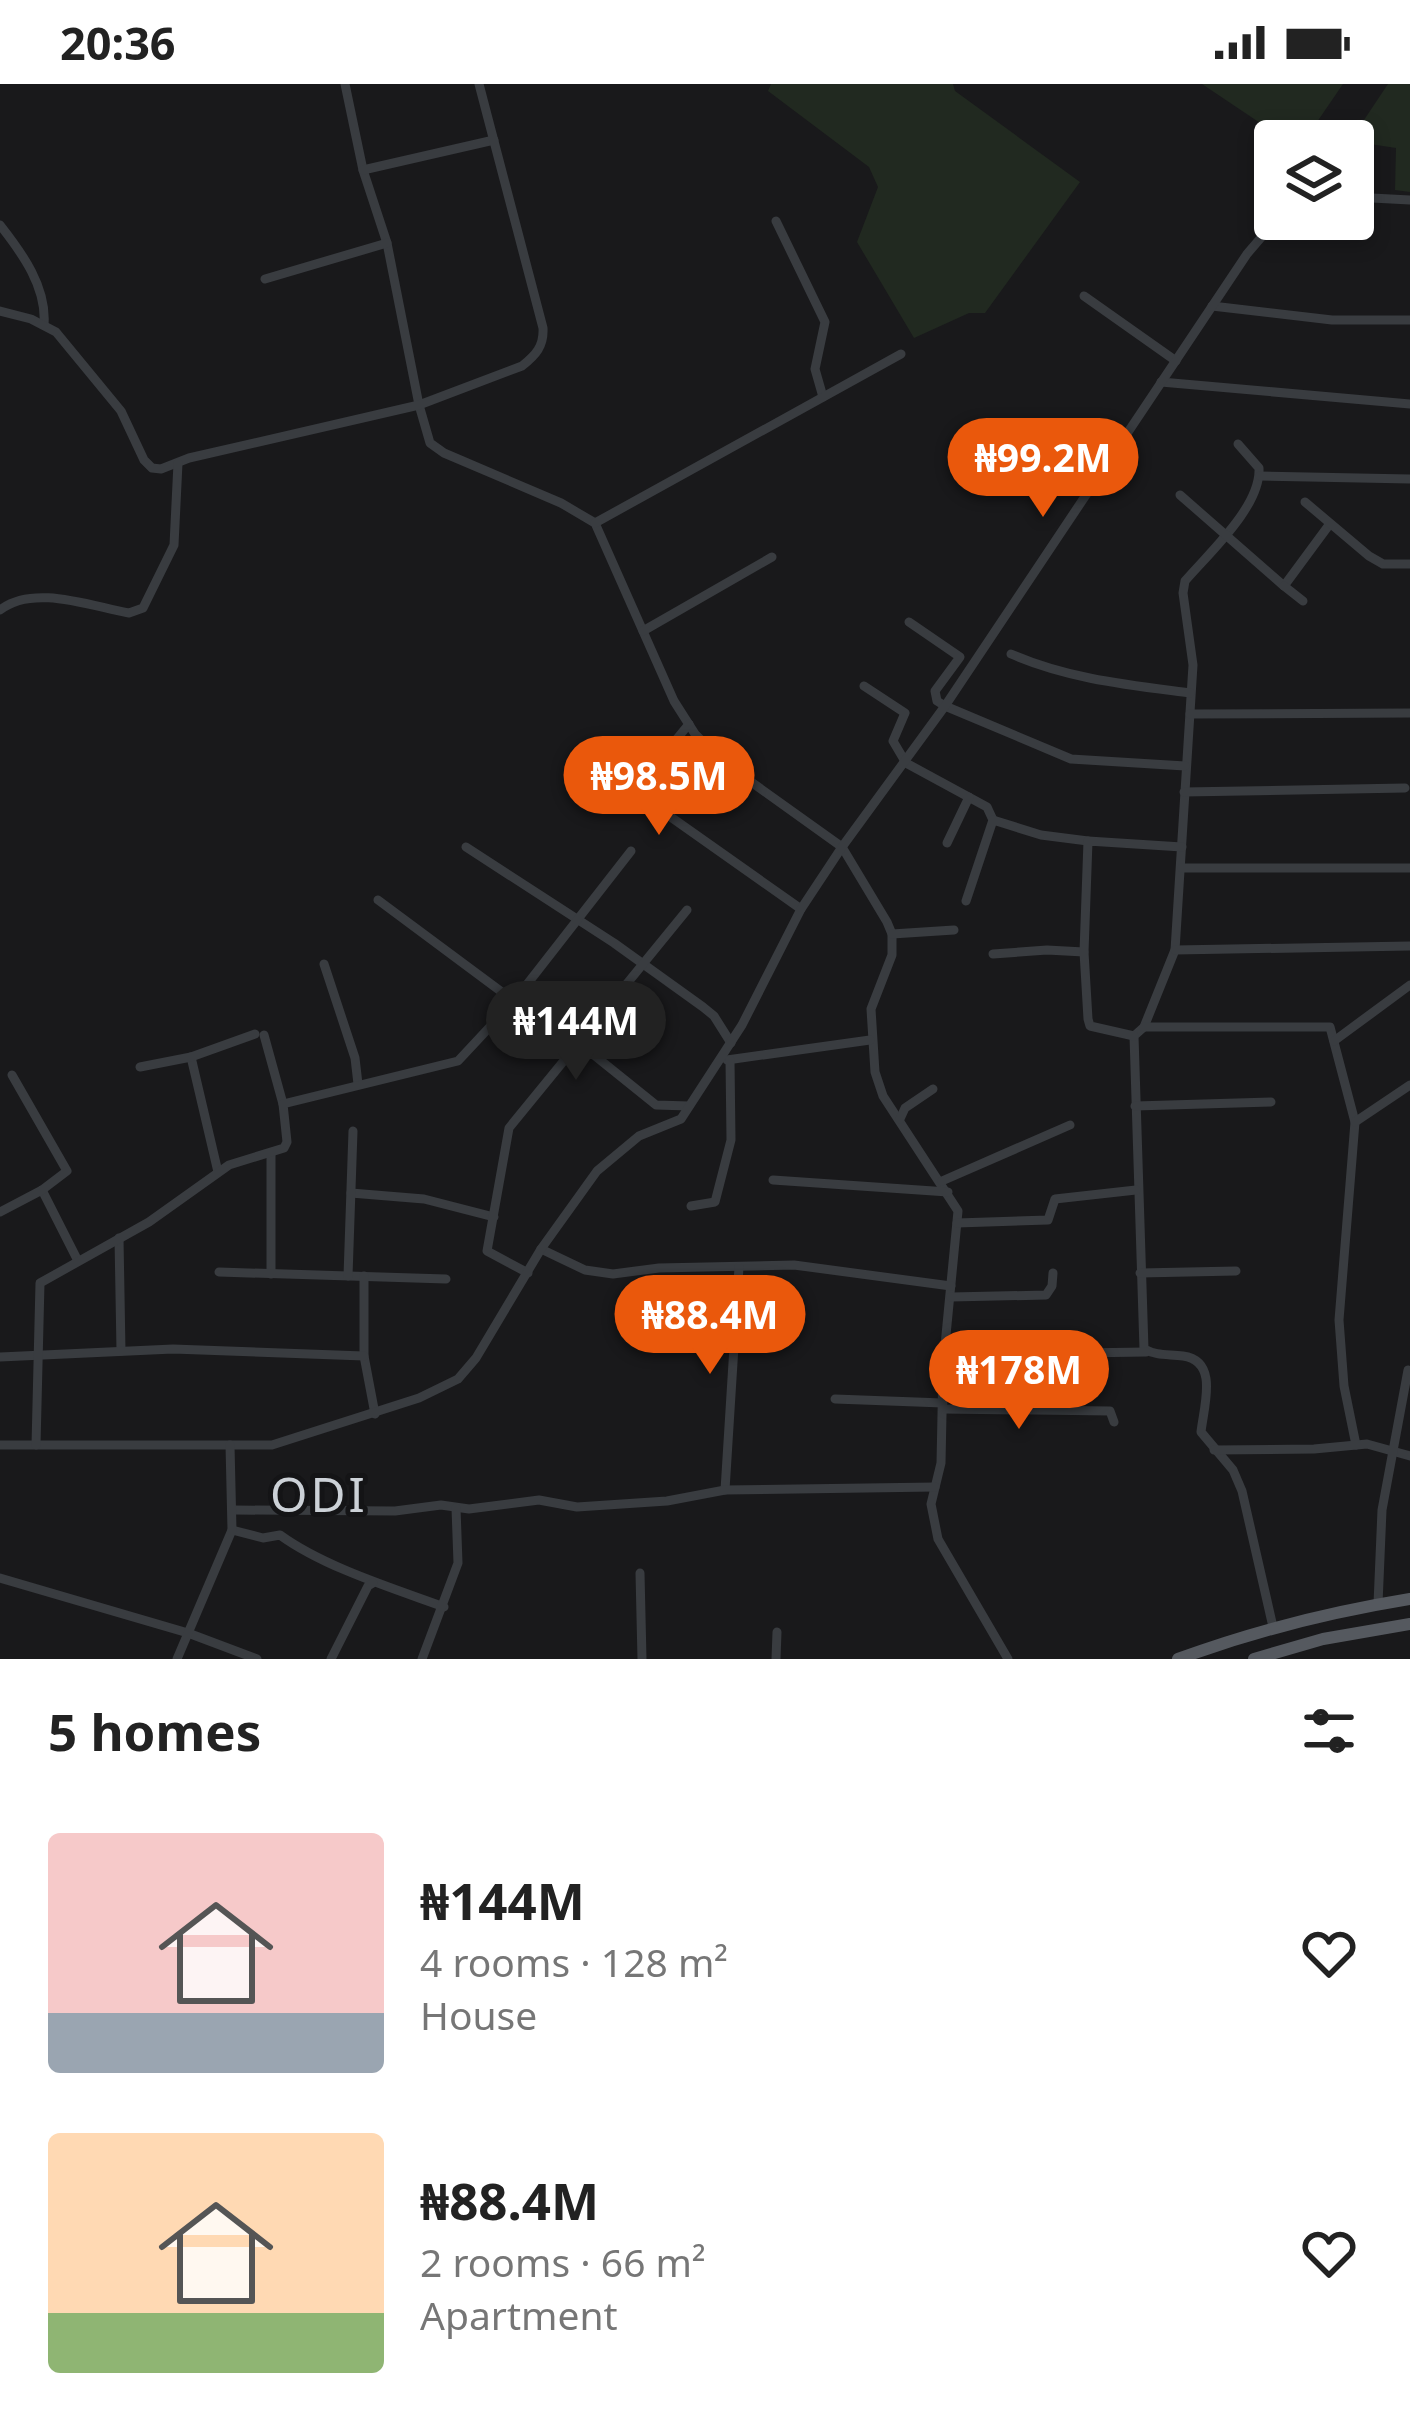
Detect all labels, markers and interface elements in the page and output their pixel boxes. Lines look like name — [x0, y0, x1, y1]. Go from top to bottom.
text: 20:36 — [60, 12, 176, 73]
map controls — [1254, 120, 1374, 240]
button: layers — [1254, 120, 1374, 240]
pin: ₦99.2M — [945, 418, 1141, 520]
text: ₦99.2M — [975, 430, 1111, 483]
pin: ₦98.5M — [561, 736, 757, 838]
text: ₦98.5M — [591, 748, 727, 801]
pin: ₦144M — [492, 981, 660, 1083]
text: ₦144M — [513, 993, 639, 1046]
pin: ₦88.4M — [612, 1275, 808, 1377]
text: ₦88.4M — [642, 1287, 778, 1340]
pin: ₦178M — [935, 1330, 1103, 1432]
text: ₦178M — [956, 1342, 1082, 1395]
district label: ODI — [270, 1461, 368, 1526]
text: 5 homes — [48, 1696, 261, 1766]
icon: filters — [1296, 1698, 1362, 1764]
text: ₦144M — [420, 1865, 585, 1935]
icon: home — [144, 1881, 288, 2025]
icon: heart — [1296, 1920, 1362, 1986]
text: 4 rooms · 128 m² — [420, 1935, 728, 1988]
text: House — [420, 1988, 537, 2041]
text: ₦88.4M — [420, 2165, 599, 2235]
icon: home — [144, 2181, 288, 2325]
icon: heart — [1296, 2220, 1362, 2286]
text: 2 rooms · 66 m² — [420, 2235, 706, 2288]
text: Apartment — [420, 2288, 618, 2341]

